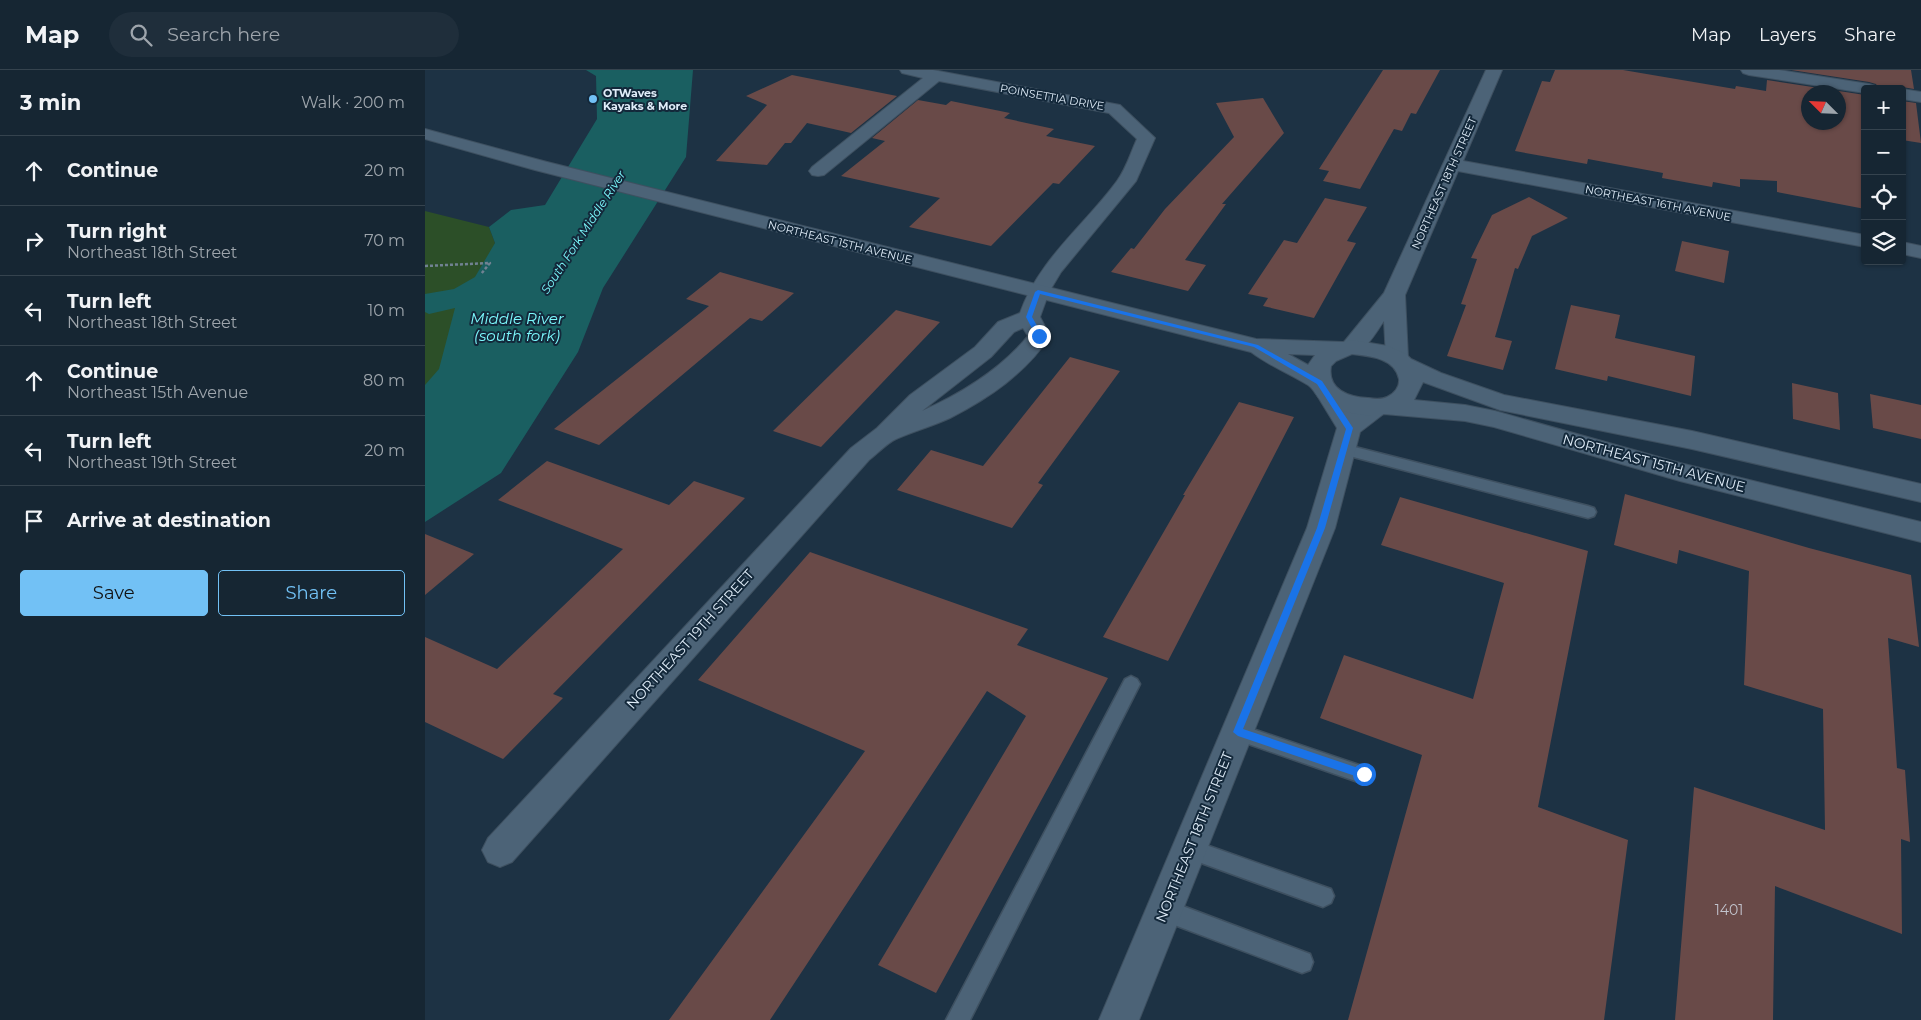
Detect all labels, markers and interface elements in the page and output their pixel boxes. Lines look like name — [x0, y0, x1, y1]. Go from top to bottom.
search box — [109, 12, 459, 57]
text: Map — [25, 20, 79, 49]
icon: search — [127, 21, 155, 49]
text: Search here — [167, 23, 280, 46]
text: Map — [1691, 24, 1731, 46]
text: Layers — [1759, 24, 1816, 46]
text: Share — [1844, 24, 1896, 46]
street label: POINSETTIA DRIVE — [999, 81, 1105, 113]
north arrow — [1801, 85, 1846, 130]
map controls — [1861, 85, 1906, 265]
button: + — [1861, 85, 1906, 130]
place label: OTWaves Kayaks & More — [603, 86, 687, 113]
text: 3 min — [20, 90, 81, 115]
text: Walk · 200 m — [301, 93, 405, 112]
marker: OTWaves Kayaks & More — [587, 93, 599, 105]
street label: NORTHEAST 18TH STREET — [1408, 114, 1480, 251]
button: − — [1861, 130, 1906, 175]
icon: ahead — [20, 157, 48, 185]
text: Continue — [67, 159, 158, 182]
text: 20 m — [364, 161, 405, 180]
water label: South Fork Middle River — [538, 167, 629, 296]
button: locate — [1861, 175, 1906, 220]
street label: NORTHEAST 16TH AVENUE — [1584, 182, 1732, 224]
street label: NORTHEAST 15TH AVENUE — [767, 217, 913, 267]
text: Turn right — [67, 220, 167, 243]
button: layers — [1861, 220, 1906, 265]
icon: right — [20, 227, 48, 255]
text: 70 m — [364, 231, 405, 250]
text: Northeast 18th Street — [67, 243, 237, 262]
text: Turn left — [67, 290, 152, 313]
icon: left — [20, 297, 48, 325]
text: 10 m — [367, 301, 405, 320]
water label: Middle River (south fork) — [470, 309, 565, 345]
text: Northeast 18th Street — [67, 313, 237, 332]
route end — [1028, 325, 1051, 348]
text: Continue — [67, 360, 158, 383]
icon: ahead — [20, 367, 48, 395]
text: 80 m — [363, 371, 405, 390]
text: Northeast 15th Avenue — [67, 383, 248, 402]
text: Turn left — [67, 430, 152, 453]
street label: NORTHEAST 15TH AVENUE — [1561, 430, 1747, 496]
icon: left — [20, 437, 48, 465]
text: 20 m — [364, 441, 405, 460]
text: Northeast 19th Street — [67, 453, 237, 472]
icon: arrive — [20, 507, 48, 535]
text: Arrive at destination — [67, 509, 271, 532]
street label: NORTHEAST 19TH STREET — [622, 565, 758, 713]
button: Save — [20, 570, 208, 616]
button: Share — [218, 570, 405, 616]
street label: NORTHEAST 18TH STREET — [1151, 749, 1237, 925]
route start — [1353, 763, 1376, 786]
house number: 1401 — [1715, 901, 1743, 919]

